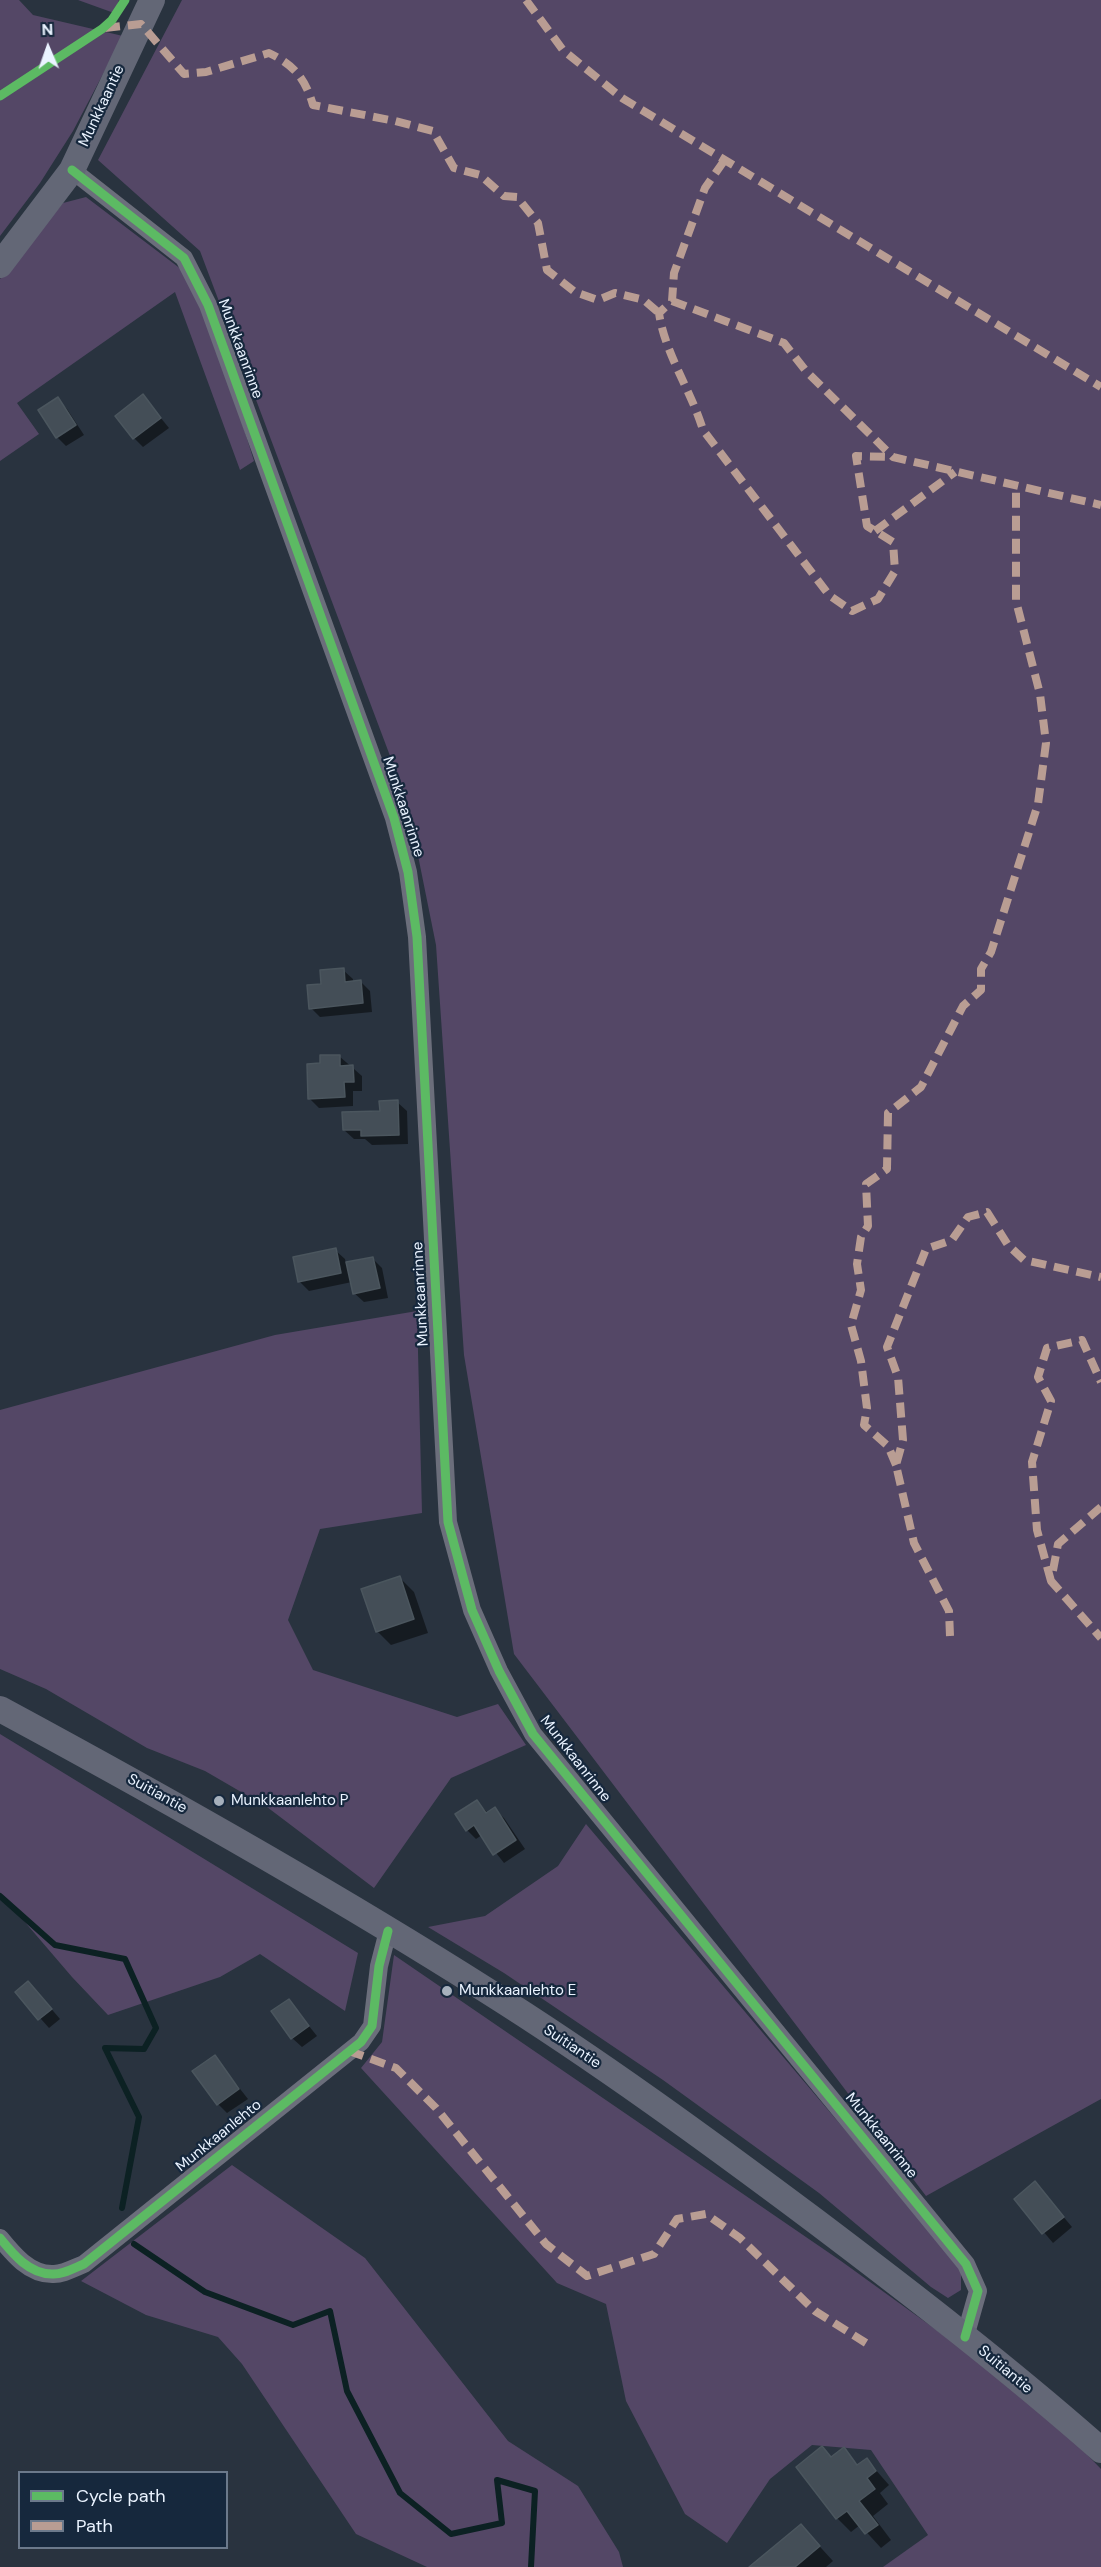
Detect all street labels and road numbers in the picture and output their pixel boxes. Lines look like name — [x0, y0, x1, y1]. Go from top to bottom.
street label: Munkkaantie — [75, 62, 129, 150]
street label: Munkkaanrinne — [214, 297, 266, 401]
street label: Munkkaanrinne — [378, 754, 428, 860]
street label: Munkkaanrinne — [409, 1241, 433, 1347]
street label: Munkkaanrinne — [536, 1712, 614, 1806]
street label: Suitiantie — [124, 1770, 190, 1818]
street label: Suitiantie — [540, 2021, 604, 2073]
street label: Munkkaanrinne — [841, 2090, 921, 2182]
street label: Munkkaanlehto — [173, 2096, 265, 2176]
street label: Suitiantie — [974, 2342, 1036, 2398]

